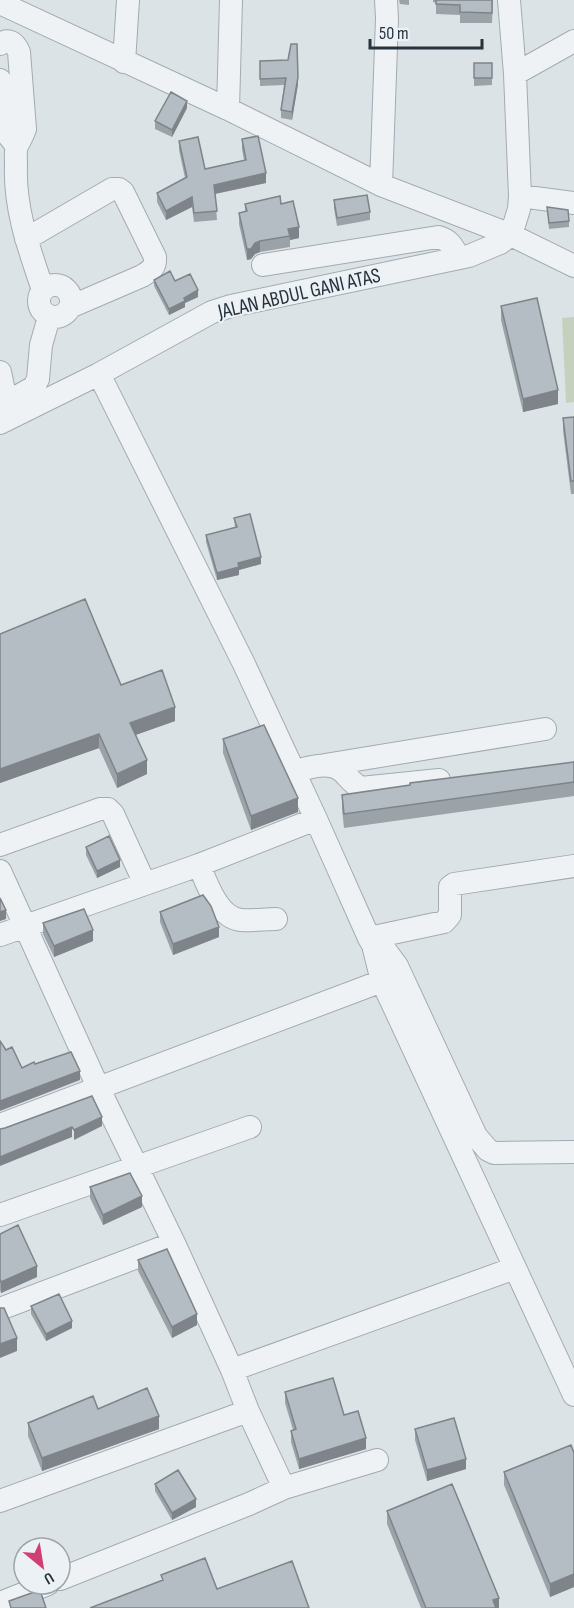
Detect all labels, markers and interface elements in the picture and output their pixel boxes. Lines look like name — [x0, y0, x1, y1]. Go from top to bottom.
scale bar — [370, 12, 482, 50]
text: 50 m — [379, 23, 409, 44]
street label: JALAN ABDUL GANI ATAS — [214, 263, 383, 325]
north arrow — [12, 1536, 72, 1596]
text: U — [40, 1567, 57, 1588]

